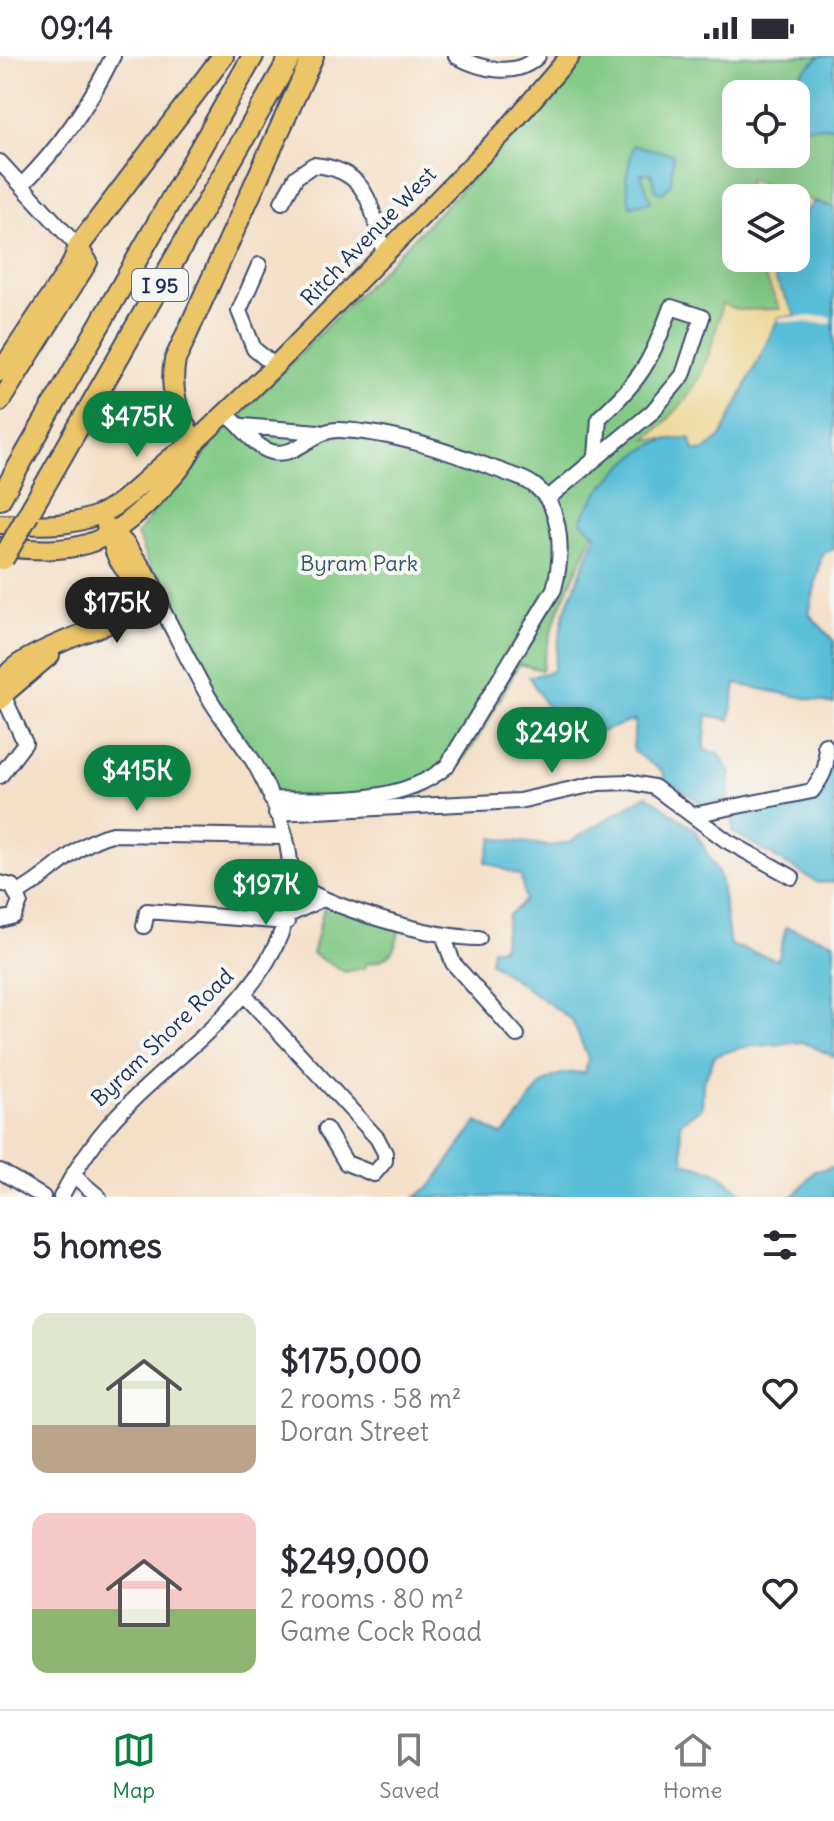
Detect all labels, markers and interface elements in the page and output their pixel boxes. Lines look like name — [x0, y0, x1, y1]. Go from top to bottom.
text: 09:14 — [40, 9, 113, 47]
map controls — [722, 80, 810, 272]
button: locate — [722, 80, 810, 168]
street label: Ritch Avenue West — [294, 160, 442, 312]
button: layers — [722, 184, 810, 272]
road number: I 95 — [132, 269, 188, 301]
pin: $475K — [81, 391, 193, 459]
text: $475K — [101, 400, 173, 433]
park label: Byram Park — [300, 549, 418, 577]
pin: $175K — [61, 577, 173, 645]
text: $175K — [83, 586, 151, 619]
pin: $249K — [496, 707, 608, 775]
text: $249K — [515, 716, 589, 749]
pin: $415K — [81, 745, 193, 813]
text: $415K — [102, 754, 172, 787]
pin: $197K — [210, 859, 322, 927]
text: $197K — [232, 868, 300, 901]
street label: Byram Shore Road — [85, 962, 239, 1112]
icon: filters — [758, 1223, 802, 1267]
text: 5 homes — [32, 1224, 162, 1267]
text: $175,000 — [280, 1339, 422, 1382]
icon: home — [96, 1345, 192, 1441]
icon: heart — [758, 1371, 802, 1415]
text: 2 rooms · 58 m² — [280, 1382, 461, 1415]
text: Doran Street — [280, 1415, 429, 1448]
text: $249,000 — [280, 1539, 430, 1582]
icon: home — [96, 1545, 192, 1641]
icon: heart — [758, 1571, 802, 1615]
text: 2 rooms · 80 m² — [280, 1582, 464, 1615]
text: Game Cock Road — [280, 1615, 482, 1648]
tab: Map — [112, 1728, 156, 1804]
tab: Saved — [379, 1728, 439, 1804]
tab: Home — [663, 1728, 722, 1804]

